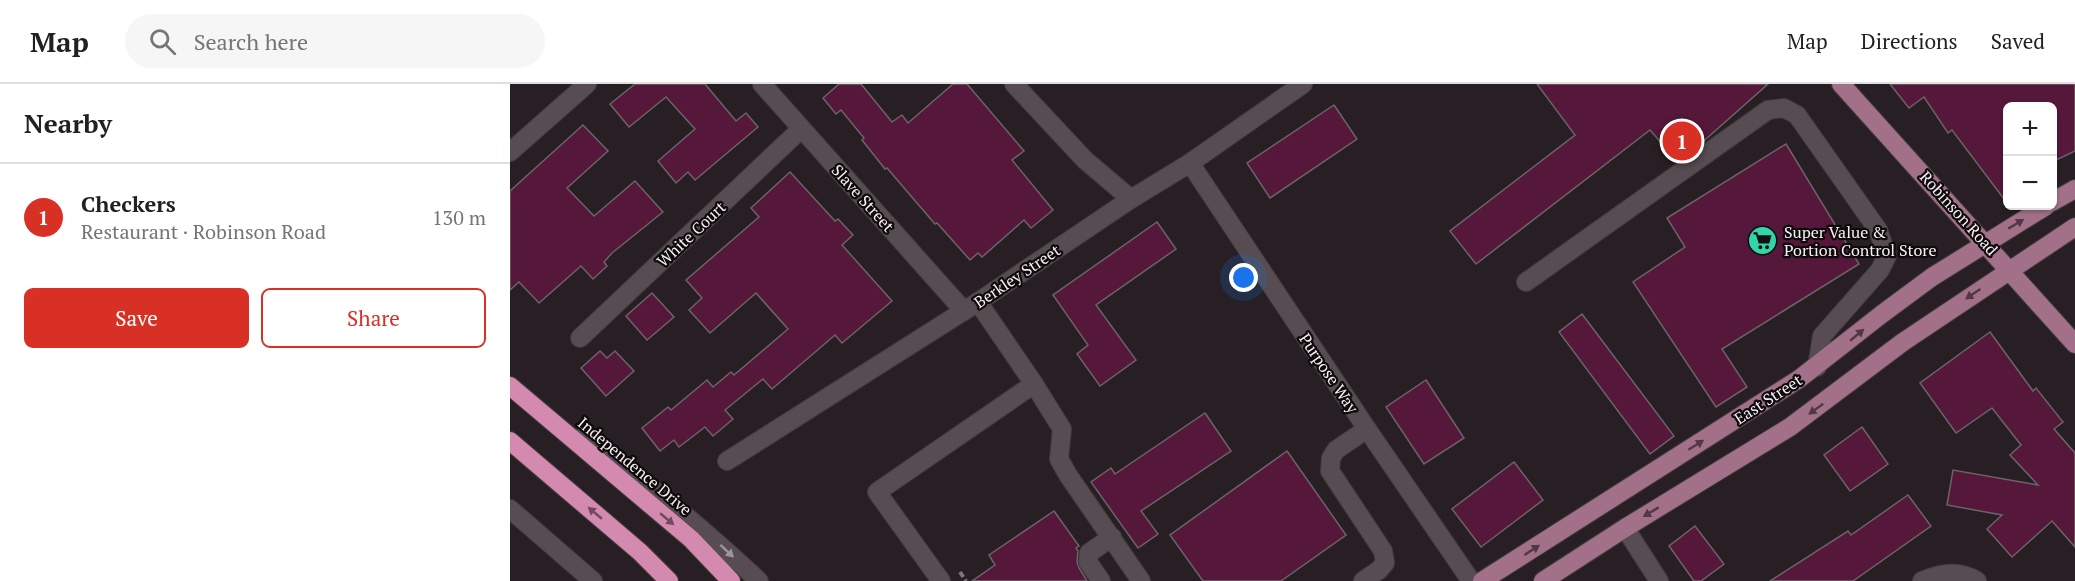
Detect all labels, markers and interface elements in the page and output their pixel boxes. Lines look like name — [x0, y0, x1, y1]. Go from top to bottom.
search box — [125, 14, 545, 68]
text: Map — [30, 23, 89, 60]
icon: search — [146, 25, 179, 58]
text: Search here — [194, 27, 308, 56]
text: Map — [1787, 27, 1828, 55]
text: Directions — [1861, 27, 1958, 55]
text: Saved — [1991, 27, 2045, 55]
map controls — [2003, 102, 2057, 210]
button: + — [2003, 102, 2057, 156]
text: Nearby — [24, 106, 112, 140]
pin: 1 — [1662, 118, 1702, 164]
button: − — [2003, 156, 2057, 210]
street label: Slave Street — [827, 159, 899, 237]
street label: Robinson Road — [1915, 166, 2003, 260]
text: Checkers — [81, 189, 176, 218]
street label: White Court — [652, 196, 730, 272]
text: 1 — [38, 204, 49, 231]
text: 130 m — [432, 204, 486, 231]
text: Restaurant · Robinson Road — [81, 218, 326, 245]
one-way arrow — [2008, 218, 2024, 229]
place label: Super Value & Portion Control Store — [1784, 221, 1937, 261]
supermarket icon: Super Value & Portion Control Store — [1747, 225, 1779, 257]
street label: Berkley Street — [970, 239, 1064, 313]
your location — [1229, 263, 1258, 292]
button: Save — [24, 288, 249, 348]
button: Share — [261, 288, 486, 348]
one-way arrow — [1966, 288, 1982, 300]
one-way arrow — [1849, 328, 1865, 341]
street label: Purpose Way — [1294, 329, 1364, 418]
street label: East Street — [1730, 369, 1806, 429]
one-way arrow — [1809, 403, 1825, 415]
street label: Independence Drive — [573, 412, 697, 520]
one-way arrow — [1688, 439, 1704, 450]
one-way arrow — [587, 507, 603, 520]
one-way arrow — [1643, 507, 1659, 518]
one-way arrow — [659, 512, 675, 525]
one-way arrow — [719, 544, 734, 557]
one-way arrow — [1523, 544, 1540, 555]

